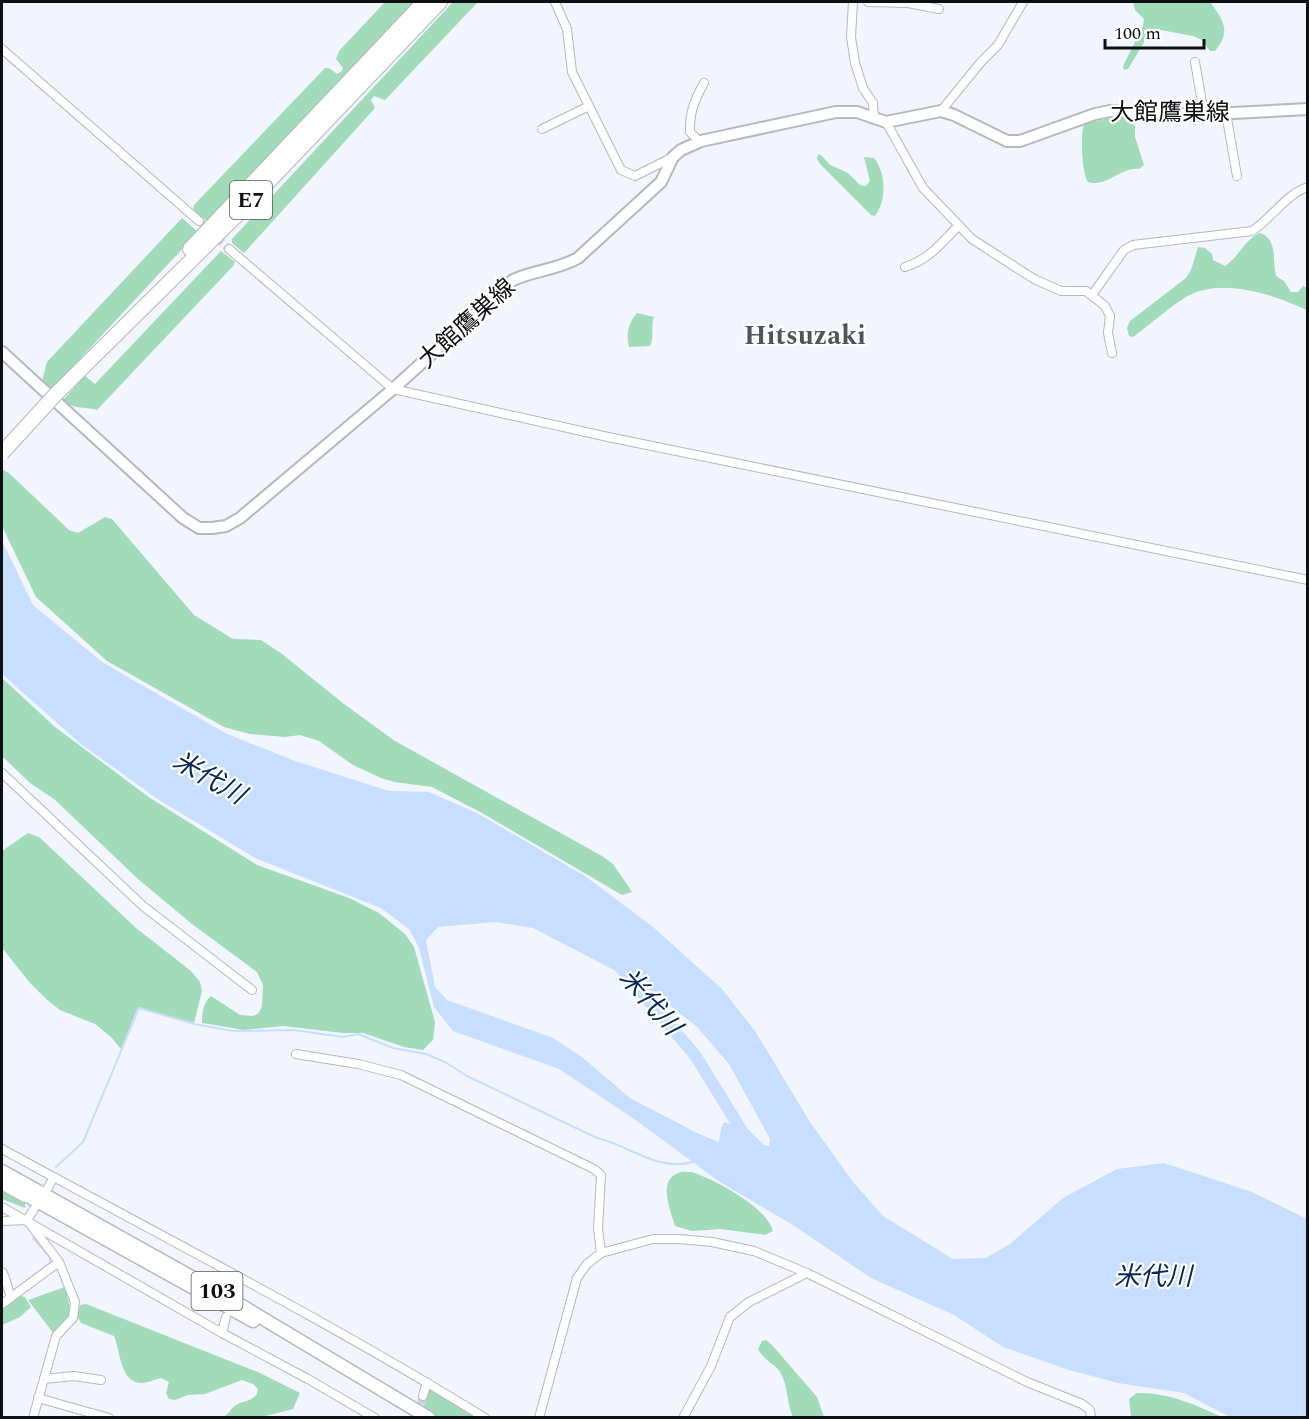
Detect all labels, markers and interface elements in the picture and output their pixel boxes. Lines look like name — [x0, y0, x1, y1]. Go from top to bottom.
scale bar — [1105, 12, 1204, 50]
text: 100 m — [1114, 20, 1161, 47]
street label: 大館鷹巣線 — [1110, 95, 1230, 131]
road number: E7 — [230, 181, 272, 219]
street label: 大館鷹巣線 — [410, 270, 524, 378]
district label: Hitsuzaki — [744, 315, 866, 357]
water label: 米代川 — [165, 741, 255, 816]
water label: 米代川 — [609, 959, 693, 1047]
water label: 米代川 — [1114, 1257, 1195, 1297]
road number: 103 — [192, 1272, 242, 1310]

